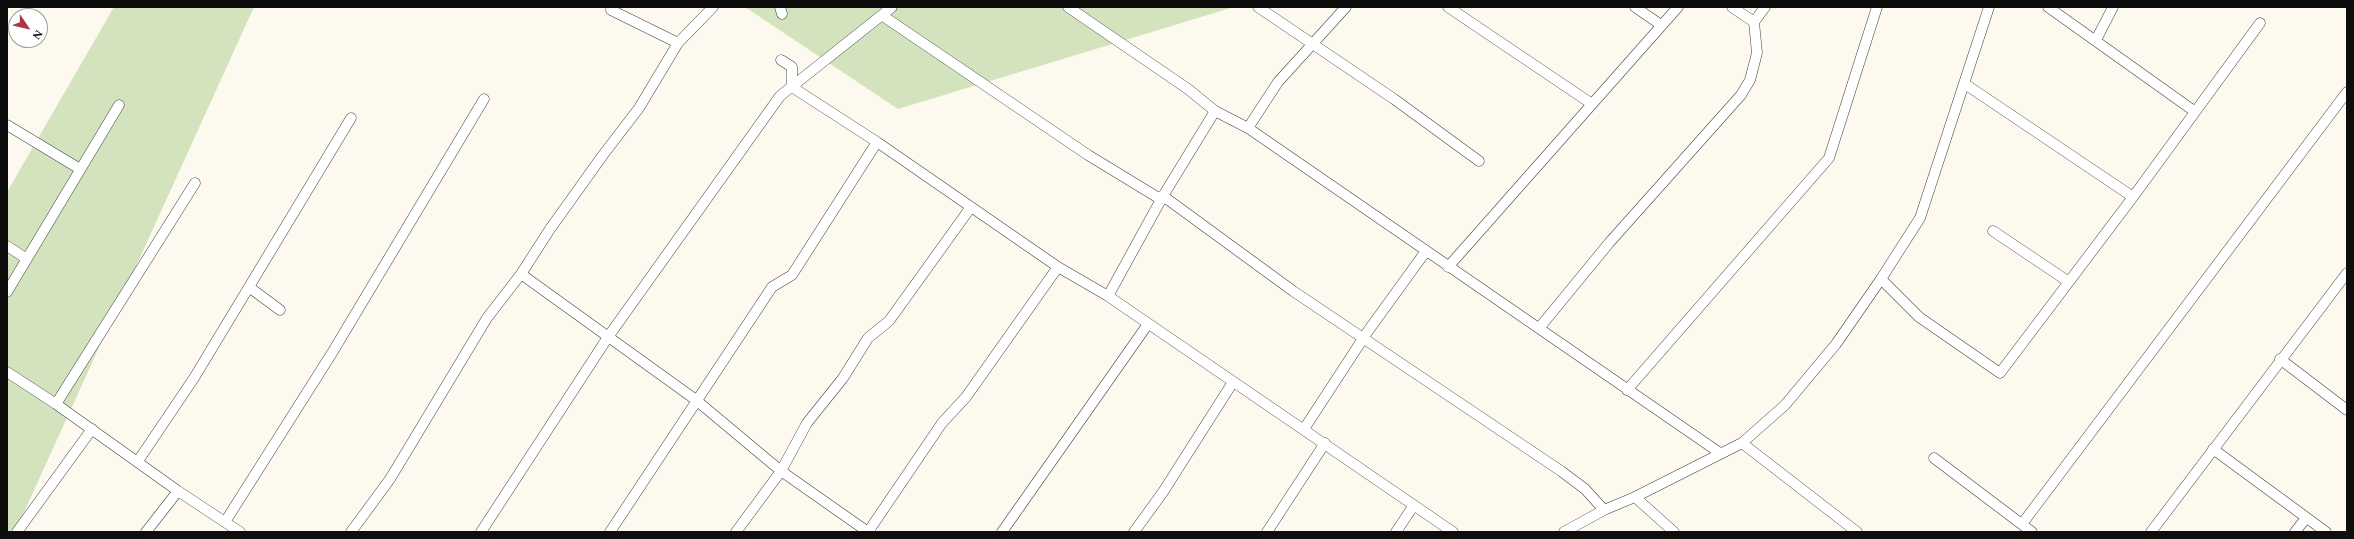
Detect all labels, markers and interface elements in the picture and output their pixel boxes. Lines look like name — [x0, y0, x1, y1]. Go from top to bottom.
north arrow — [8, 8, 48, 48]
text: N — [28, 26, 47, 43]

